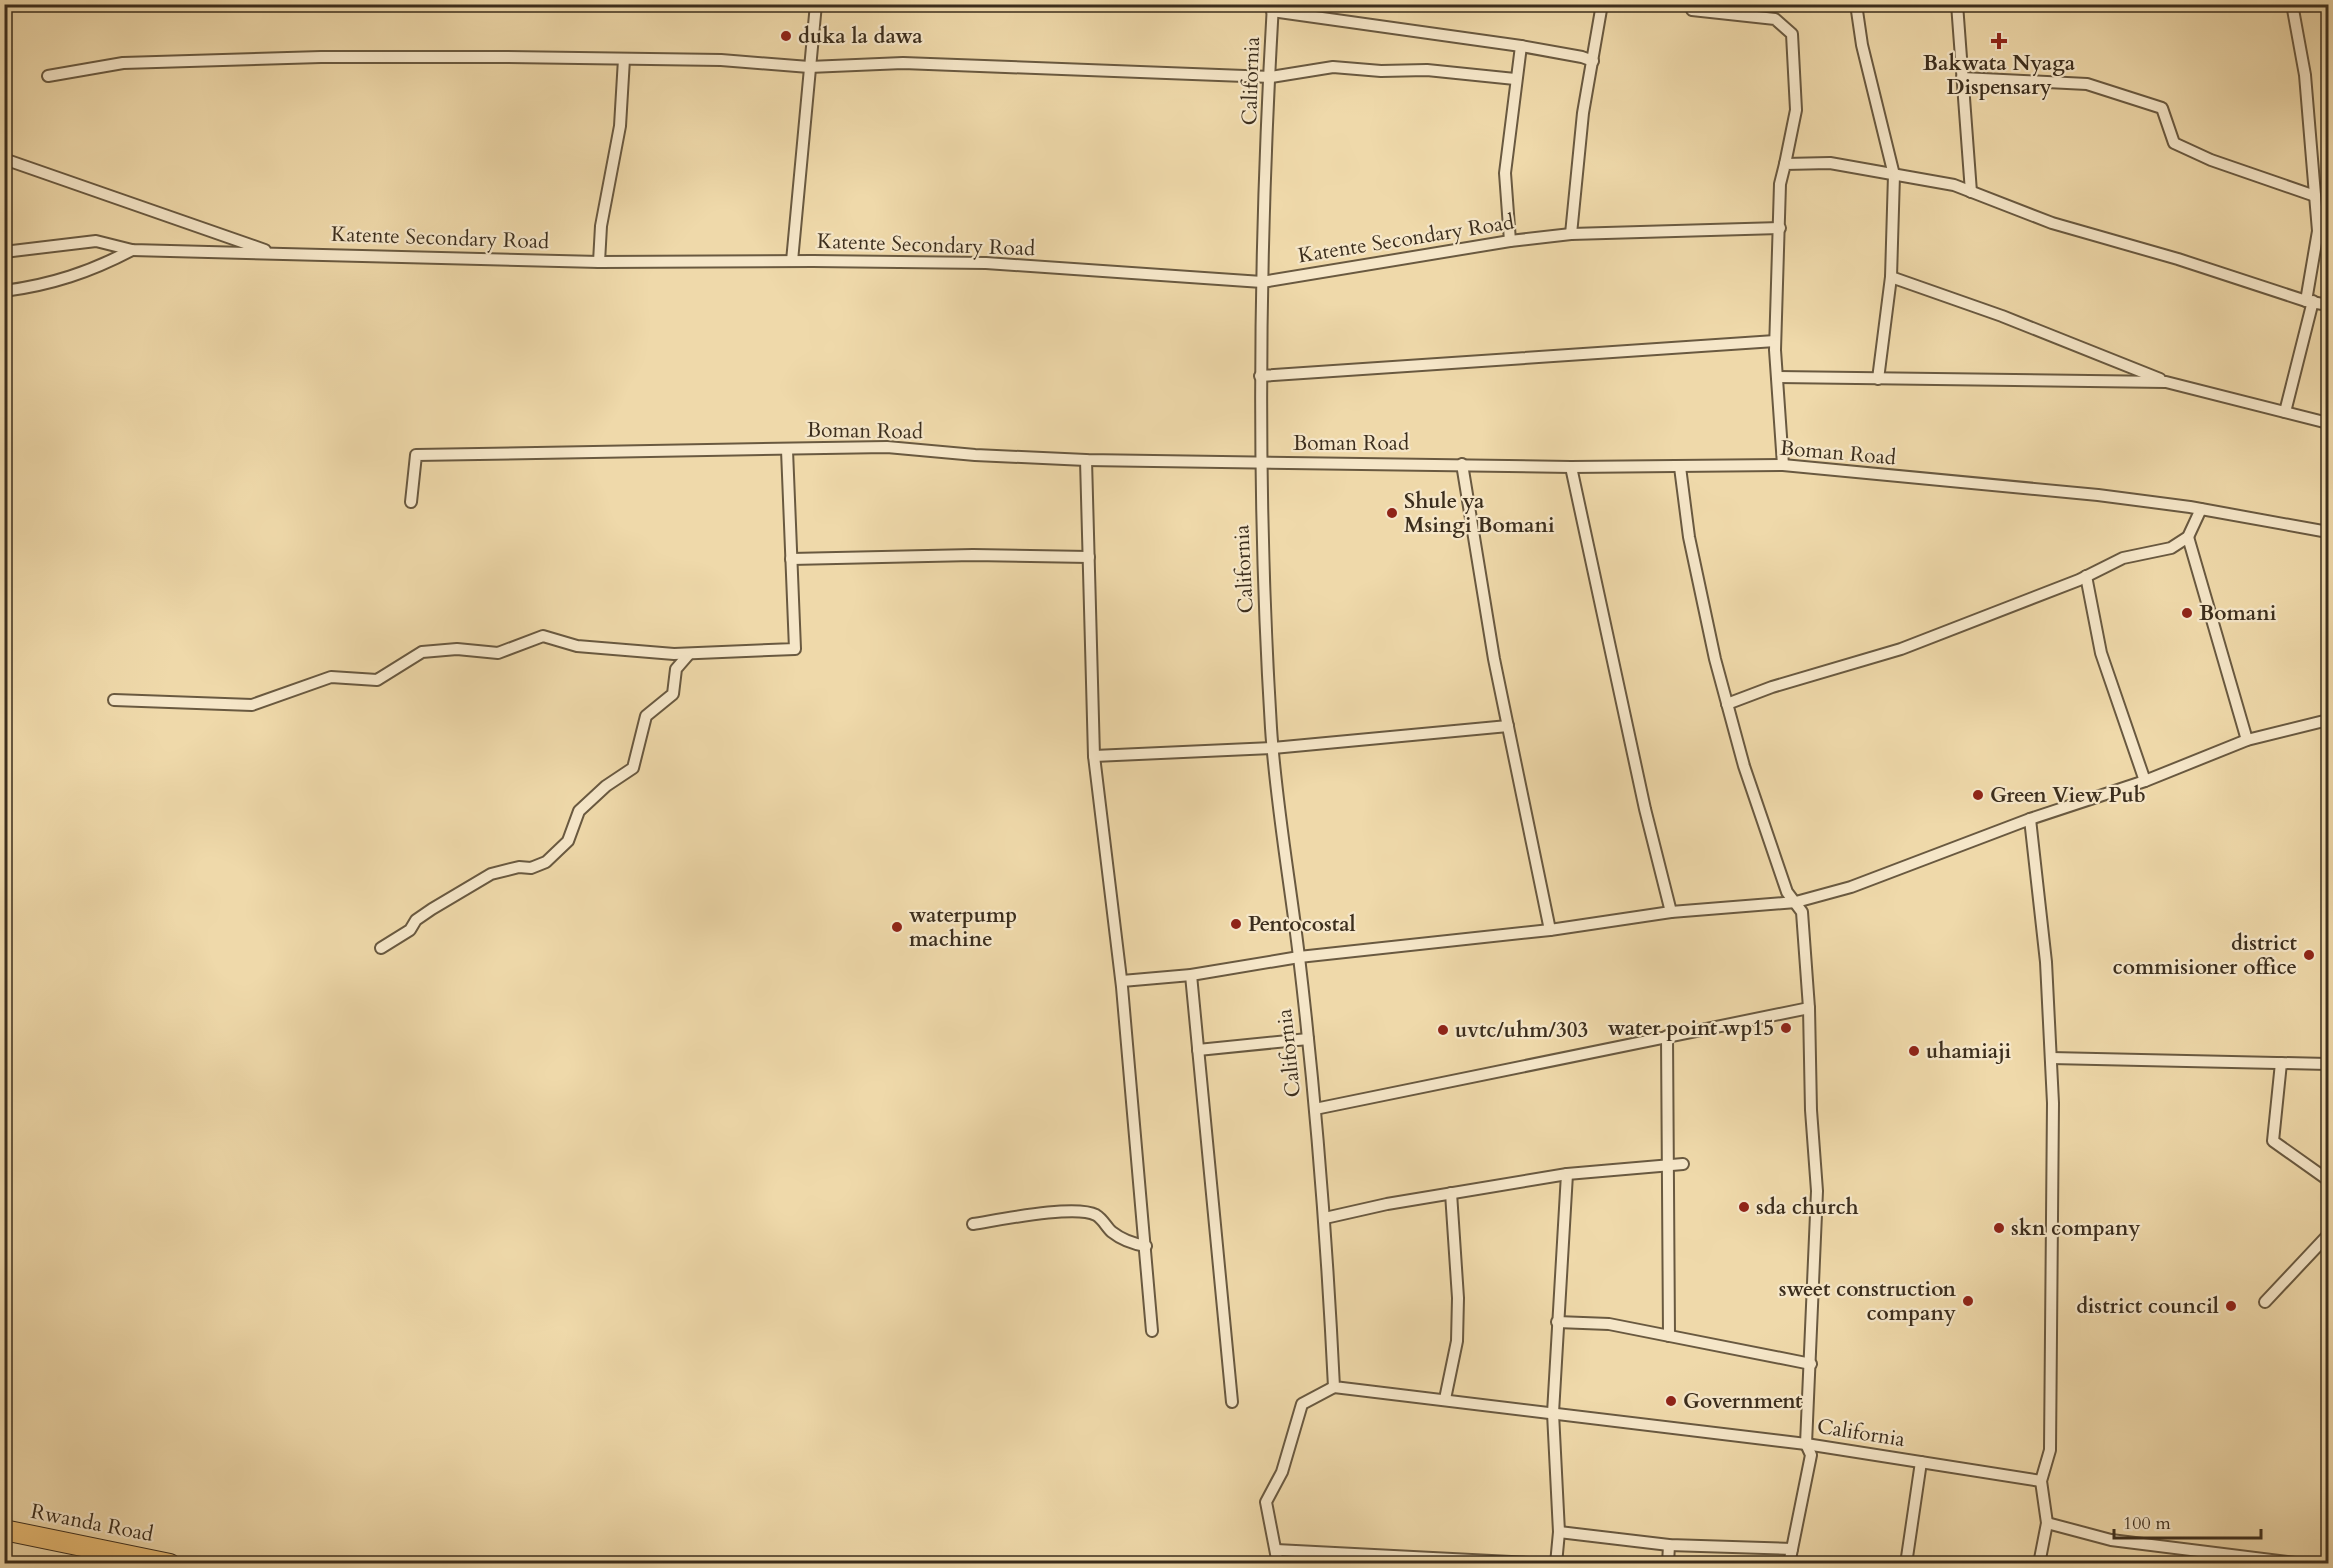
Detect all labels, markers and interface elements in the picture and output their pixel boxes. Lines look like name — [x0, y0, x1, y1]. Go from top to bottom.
place label: duka la dawa — [798, 22, 923, 51]
marker: duka la dawa — [779, 29, 793, 43]
marker: Bakwata Nyaga Dispensary — [1992, 34, 2006, 48]
street label: California — [1235, 36, 1267, 126]
place label: Bakwata Nyaga Dispensary — [1923, 49, 2076, 102]
street label: Katente Secondary Road — [1296, 208, 1516, 270]
street label: Katente Secondary Road — [330, 220, 550, 256]
street label: Katente Secondary Road — [816, 227, 1036, 263]
street label: Boman Road — [807, 415, 923, 447]
street label: Boman Road — [1293, 429, 1409, 458]
street label: Boman Road — [1779, 433, 1897, 473]
place label: Shule ya Msingi Bomani — [1404, 487, 1555, 540]
marker: Shule ya Msingi Bomani — [1385, 506, 1399, 520]
street label: California — [1227, 524, 1261, 614]
place label: Bomani — [2199, 599, 2277, 628]
marker: Bomani — [2180, 606, 2194, 620]
place label: Green View Pub — [1990, 781, 2146, 810]
marker: Green View Pub — [1971, 788, 1985, 802]
place label: waterpump machine — [909, 901, 1017, 954]
place label: Pentocostal — [1248, 910, 1356, 939]
marker: Pentocostal — [1229, 917, 1243, 931]
marker: waterpump machine — [890, 920, 904, 934]
place label: district commisioner office — [2113, 929, 2298, 982]
marker: district commisioner office — [2302, 948, 2316, 962]
street label: California — [1270, 1007, 1308, 1099]
place label: water point wp15 — [1608, 1014, 1774, 1043]
place label: uvtc/uhm/303 — [1455, 1016, 1588, 1045]
marker: water point wp15 — [1779, 1021, 1793, 1035]
marker: uvtc/uhm/303 — [1436, 1023, 1450, 1037]
place label: uhamiaji — [1926, 1037, 2012, 1066]
marker: uhamiaji — [1907, 1044, 1921, 1058]
place label: sda church — [1756, 1193, 1859, 1222]
marker: sda church — [1737, 1200, 1751, 1214]
place label: skn company — [2011, 1214, 2141, 1243]
marker: skn company — [1992, 1221, 2006, 1235]
place label: sweet construction company — [1779, 1275, 1957, 1328]
place label: district council — [2076, 1292, 2219, 1321]
marker: sweet construction company — [1961, 1294, 1975, 1308]
marker: district council — [2224, 1299, 2238, 1313]
place label: Government — [1683, 1387, 1803, 1416]
marker: Government — [1664, 1394, 1678, 1408]
street label: California — [1815, 1412, 1907, 1454]
street label: Rwanda Road — [28, 1497, 156, 1549]
scale bar — [2114, 1502, 2261, 1540]
text: 100 m — [2123, 1511, 2171, 1536]

